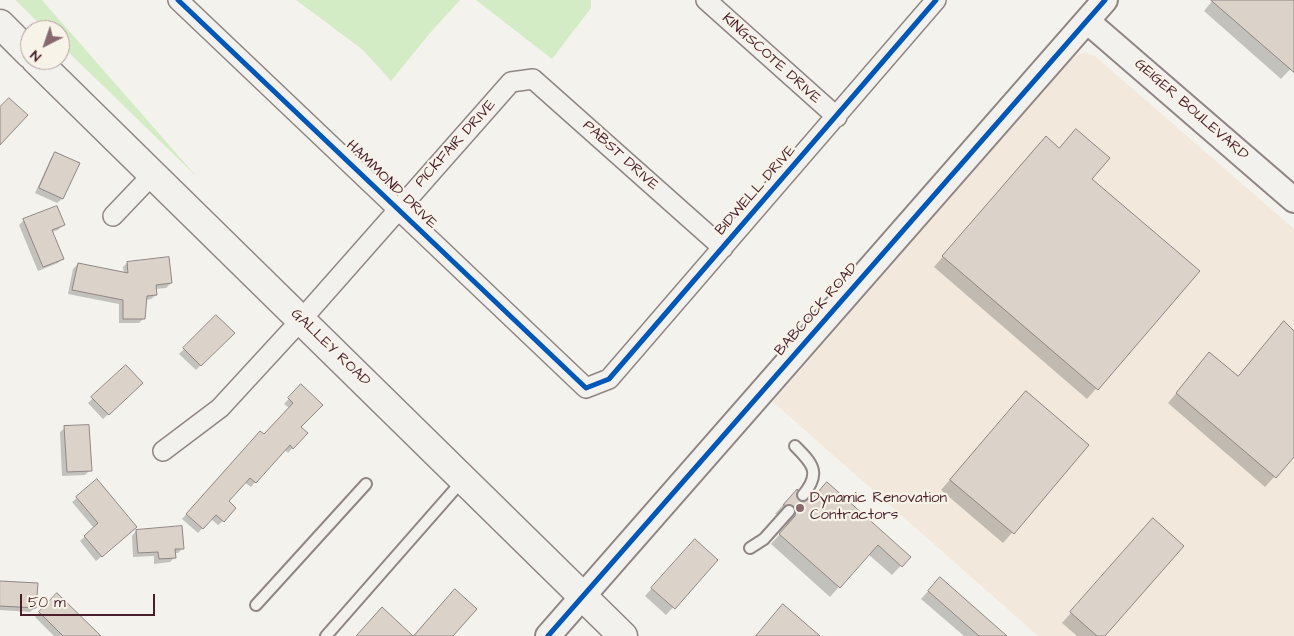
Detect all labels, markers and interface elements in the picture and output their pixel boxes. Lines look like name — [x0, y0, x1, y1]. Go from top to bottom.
street label: KINGSCOTE DRIVE — [718, 10, 824, 108]
north arrow — [20, 20, 70, 70]
text: N — [26, 45, 46, 66]
street label: GEIGER BOULEVARD — [1130, 56, 1252, 164]
street label: PICKFAIR DRIVE — [412, 97, 500, 191]
street label: PABST DRIVE — [578, 117, 662, 195]
street label: HAMMOND DRIVE — [342, 137, 440, 233]
street label: BIDWELL DRIVE — [712, 142, 800, 240]
street label: BABCOCK ROAD — [772, 260, 862, 360]
street label: GALLEY ROAD — [286, 305, 374, 391]
place label: Dynamic Renovation Contractors — [810, 490, 947, 525]
marker: Dynamic Renovation Contractors — [794, 502, 806, 514]
scale bar — [22, 584, 158, 616]
text: 50 m — [28, 592, 66, 613]

